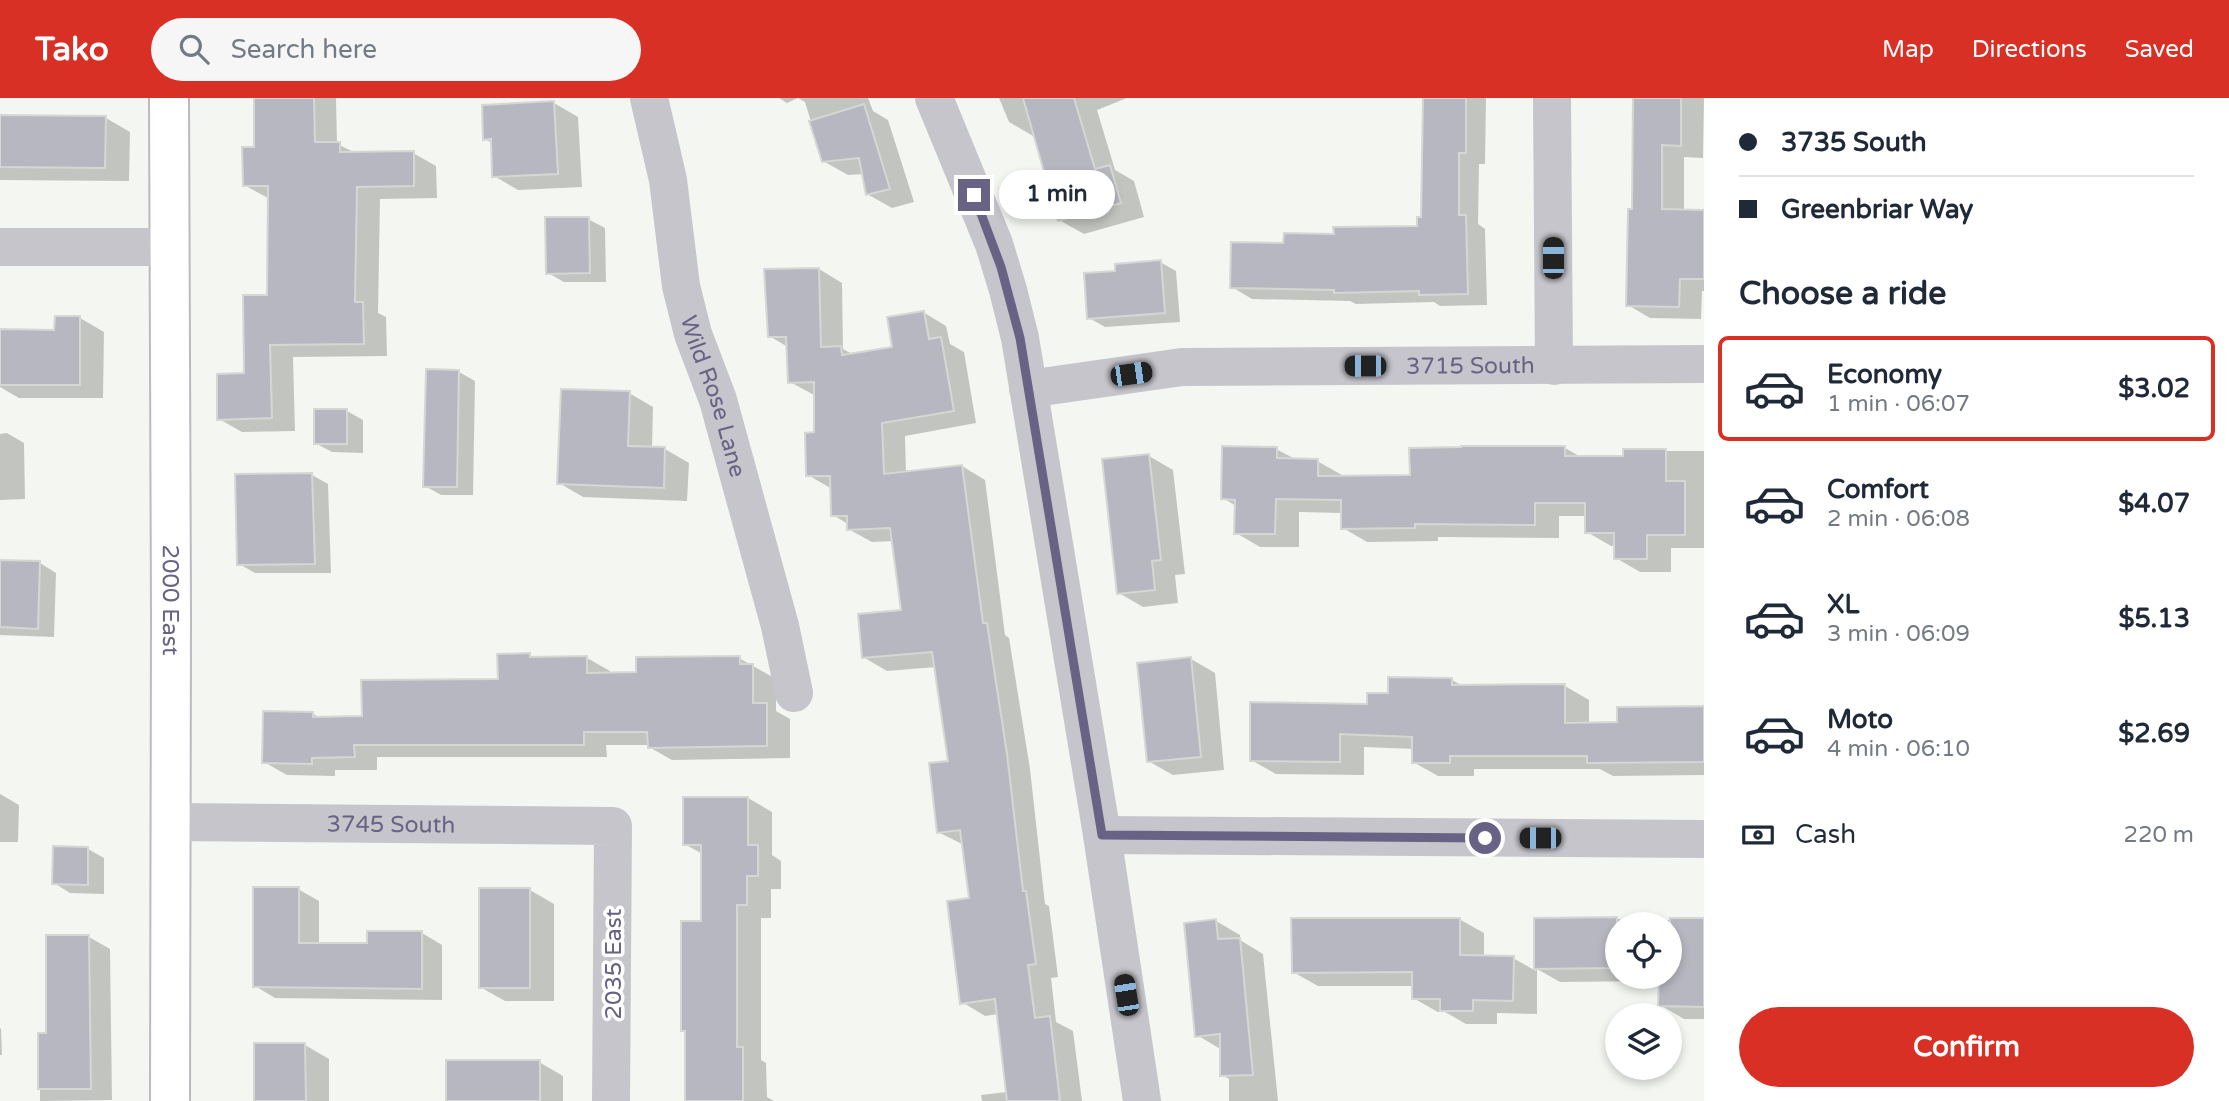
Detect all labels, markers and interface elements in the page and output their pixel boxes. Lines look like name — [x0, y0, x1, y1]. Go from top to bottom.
search box — [151, 18, 641, 81]
text: Tako — [35, 30, 109, 69]
icon: search — [175, 30, 213, 68]
text: Search here — [231, 34, 377, 65]
text: Map — [1882, 35, 1934, 64]
text: Directions — [1972, 35, 2087, 64]
text: Saved — [2125, 35, 2194, 64]
text: 3735 South — [1781, 127, 1927, 158]
callout: 1 min — [998, 170, 1114, 220]
route end — [958, 179, 990, 211]
text: 1 min — [1026, 180, 1088, 208]
text: Greenbriar Way — [1781, 194, 1973, 225]
car — [1543, 237, 1564, 279]
text: Choose a ride — [1739, 275, 1946, 313]
street label: Wild Rose Lane — [674, 313, 752, 480]
street label: 3715 South — [1406, 352, 1535, 381]
car — [1345, 356, 1387, 377]
icon: car — [1743, 357, 1806, 420]
text: Economy — [1827, 359, 1942, 390]
car — [1109, 361, 1154, 387]
text: $3.02 — [2118, 373, 2190, 404]
text: 1 min · 06:07 — [1827, 390, 1970, 418]
icon: car — [1743, 472, 1806, 535]
text: Comfort — [1827, 474, 1929, 505]
text: $4.07 — [2118, 488, 2190, 519]
text: 2 min · 06:08 — [1827, 505, 1970, 533]
street label: 2000 East — [156, 544, 184, 656]
icon: car — [1743, 587, 1806, 650]
text: XL — [1827, 589, 1859, 620]
text: $5.13 — [2118, 603, 2190, 634]
text: 3 min · 06:09 — [1827, 620, 1970, 648]
icon: car — [1743, 702, 1806, 765]
text: Moto — [1827, 704, 1893, 735]
text: $2.69 — [2118, 718, 2190, 749]
text: 4 min · 06:10 — [1827, 735, 1970, 763]
street label: 3745 South — [326, 810, 455, 840]
icon: cash — [1739, 816, 1777, 854]
text: Cash — [1795, 819, 1856, 850]
text: 220 m — [2124, 821, 2194, 849]
route start — [1469, 822, 1501, 854]
car — [1520, 828, 1562, 849]
street label: 2035 East — [600, 908, 628, 1019]
map controls — [1605, 912, 1682, 1080]
button: locate — [1605, 912, 1682, 989]
car — [1113, 973, 1140, 1017]
button: layers — [1605, 1003, 1682, 1080]
button: Confirm — [1739, 1007, 2194, 1087]

